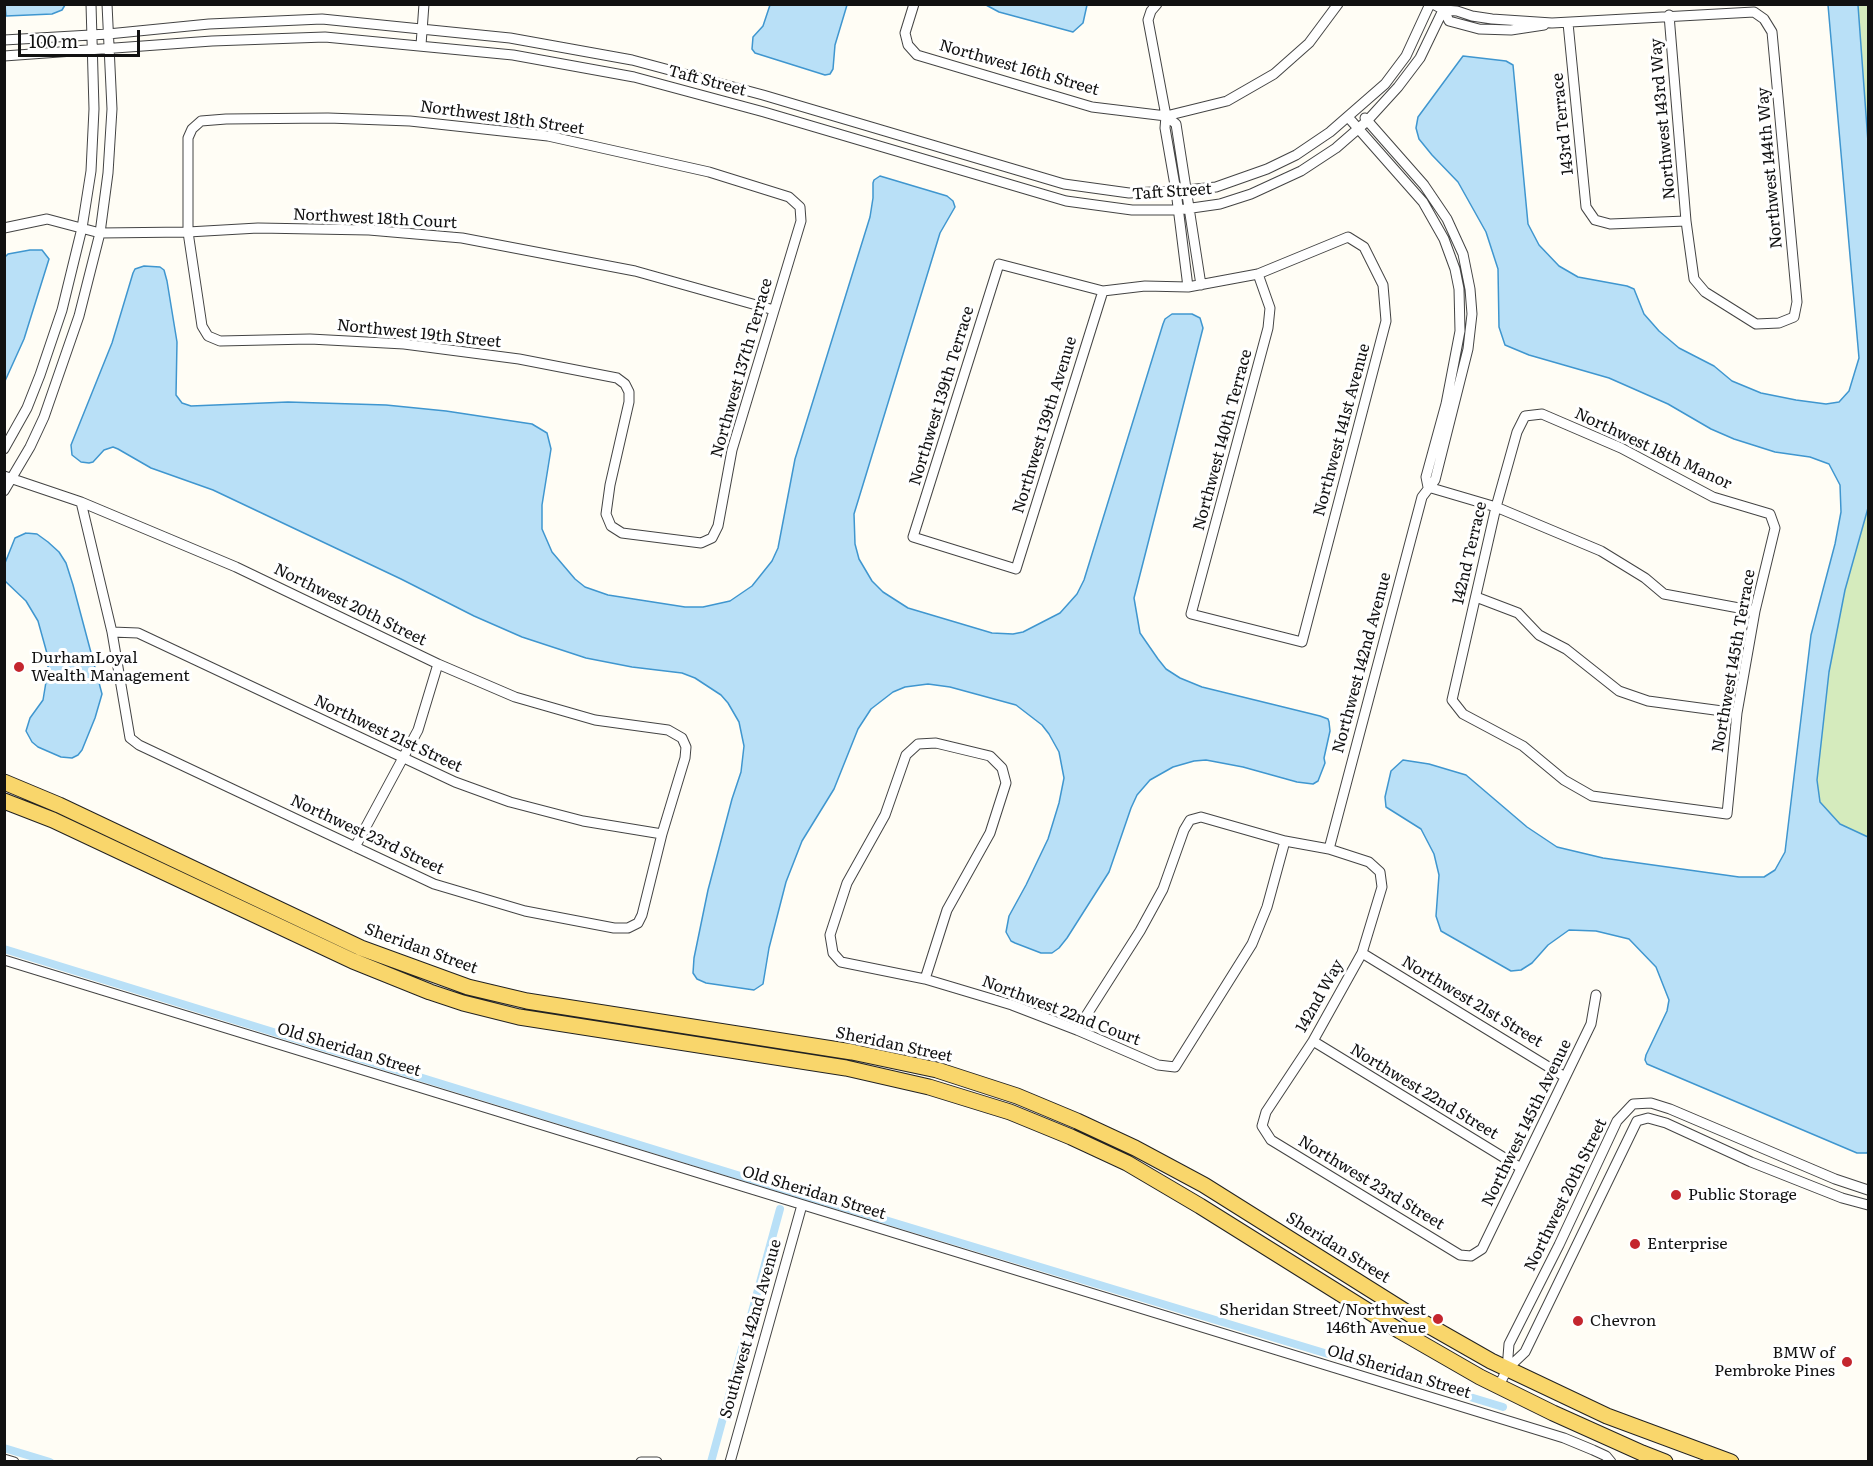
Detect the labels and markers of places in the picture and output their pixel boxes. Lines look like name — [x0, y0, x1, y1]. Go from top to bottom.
place label: DurhamLoyal Wealth Management — [31, 648, 190, 686]
marker: DurhamLoyal Wealth Management — [12, 660, 26, 674]
place label: Public Storage — [1688, 1185, 1797, 1205]
marker: Public Storage — [1669, 1188, 1683, 1202]
place label: Enterprise — [1647, 1234, 1728, 1254]
marker: Enterprise — [1628, 1237, 1642, 1251]
place label: Sheridan Street/Northwest 146th Avenue — [1219, 1300, 1426, 1338]
place label: Chevron — [1590, 1311, 1656, 1331]
marker: Sheridan Street/Northwest 146th Avenue — [1431, 1312, 1445, 1326]
marker: Chevron — [1571, 1314, 1585, 1328]
place label: BMW of Pembroke Pines — [1714, 1343, 1835, 1381]
marker: BMW of Pembroke Pines — [1840, 1355, 1854, 1369]

